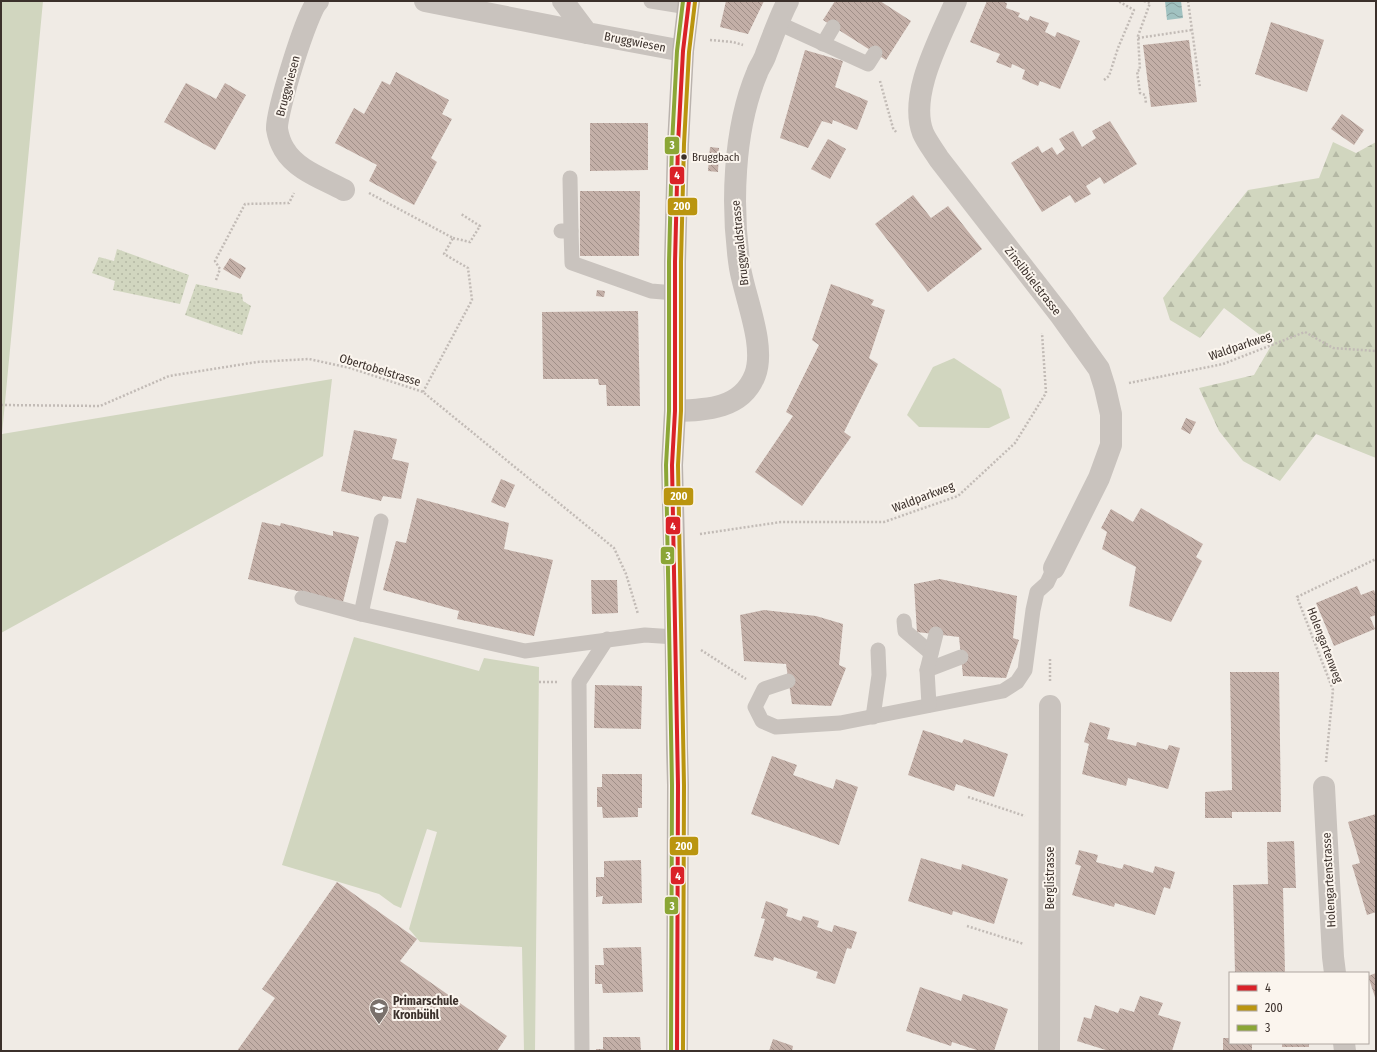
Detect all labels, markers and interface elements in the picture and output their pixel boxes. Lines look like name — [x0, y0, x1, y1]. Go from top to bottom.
street label: Bruggwiesen — [603, 29, 667, 55]
street label: Bruggwiesen — [273, 54, 303, 118]
line badge: 3 — [664, 136, 680, 155]
text: 3 — [668, 139, 675, 152]
place label: Bruggbach — [692, 151, 740, 164]
marker: Bruggbach — [679, 152, 689, 162]
line badge: 4 — [669, 166, 685, 185]
text: 4 — [674, 169, 680, 182]
line badge: 200 — [667, 197, 698, 216]
street label: Bruggwaldstrasse — [729, 199, 751, 287]
text: 200 — [672, 200, 691, 213]
street label: Zinslibüelstrasse — [1002, 244, 1064, 318]
street label: Waldparkweg — [1207, 329, 1273, 363]
street label: Obertobelstrasse — [338, 351, 422, 389]
street label: Waldparkweg — [890, 479, 956, 515]
line badge: 200 — [663, 487, 694, 506]
text: 200 — [669, 490, 688, 503]
line badge: 4 — [665, 516, 681, 535]
text: 4 — [670, 520, 676, 533]
line badge: 3 — [660, 546, 675, 565]
text: 3 — [664, 550, 671, 563]
street label: Holengartenweg — [1304, 605, 1346, 685]
street label: Holengartenstrasse — [1320, 832, 1338, 928]
line badge: 200 — [669, 836, 699, 856]
text: 200 — [674, 840, 693, 853]
street label: Berglistrasse — [1043, 846, 1057, 910]
line badge: 4 — [670, 866, 685, 885]
text: 4 — [675, 870, 681, 883]
line badge: 3 — [664, 896, 679, 915]
text: 3 — [668, 900, 675, 913]
legend — [1229, 972, 1369, 1044]
text: 4 — [1265, 981, 1271, 995]
place label: Primarschule Kronbühl — [393, 994, 459, 1022]
school or university icon: Primarschule Kronbühl — [368, 997, 390, 1025]
text: 200 — [1265, 1001, 1283, 1015]
text: 3 — [1265, 1021, 1270, 1035]

